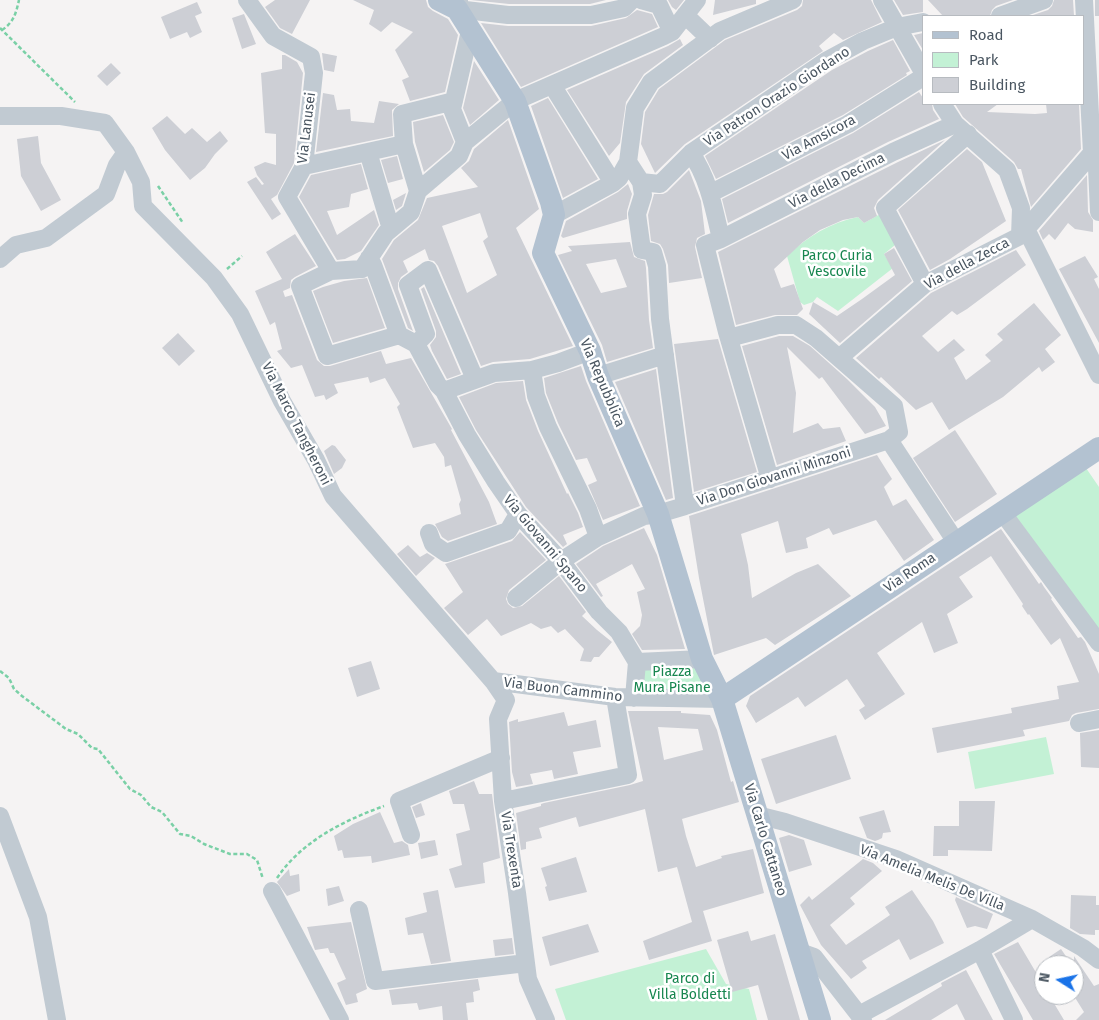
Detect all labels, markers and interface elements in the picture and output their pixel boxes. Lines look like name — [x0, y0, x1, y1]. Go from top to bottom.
legend — [922, 15, 1084, 105]
text: Road — [969, 26, 1004, 44]
street label: Via Patron Orazio Giordano — [701, 43, 853, 151]
text: Park — [969, 51, 999, 69]
text: Building — [969, 76, 1025, 94]
street label: Via Lanusei — [294, 91, 320, 165]
street label: Via Amsicora — [779, 112, 859, 164]
street label: Via della Decima — [786, 150, 888, 212]
street label: Via della Zecca — [922, 235, 1012, 293]
park label: Parco Curia Vescovile — [802, 248, 872, 280]
street label: Via Repubblica — [576, 336, 628, 430]
street label: Via Marco Tangheroni — [258, 360, 334, 488]
street label: Via Don Giovanni Minzoni — [695, 444, 853, 510]
street label: Via Giovanni Spano — [499, 492, 591, 596]
street label: Via Roma — [881, 550, 939, 596]
park label: Piazza Mura Pisane — [633, 664, 711, 696]
street label: Via Buon Cammino — [503, 674, 623, 706]
street label: Via Carlo Cattaneo — [740, 782, 790, 898]
street label: Via Trexenta — [497, 810, 525, 890]
street label: Via Amelia Melis De Villa — [857, 841, 1007, 915]
north arrow — [1034, 955, 1084, 1005]
park label: Parco di Villa Boldetti — [649, 971, 731, 1004]
text: N — [1036, 971, 1054, 984]

